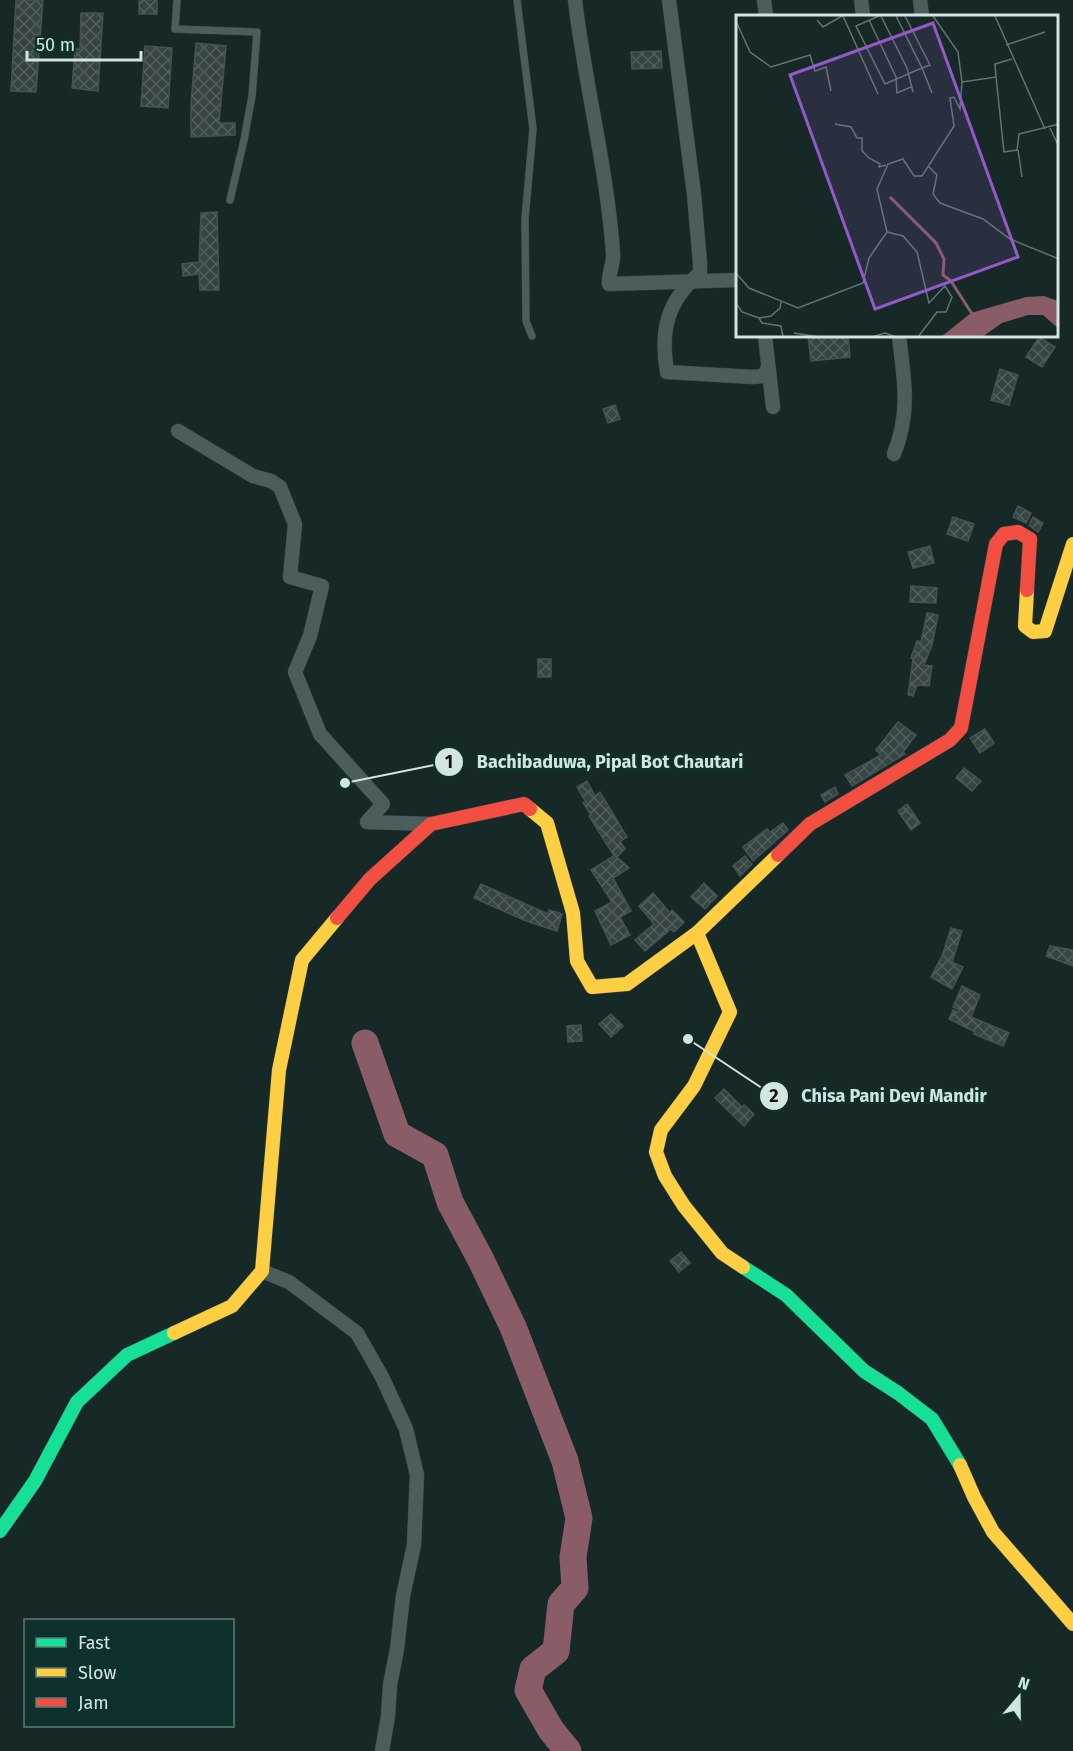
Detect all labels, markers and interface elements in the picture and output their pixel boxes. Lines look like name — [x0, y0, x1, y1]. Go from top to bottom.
inset map — [736, 15, 1058, 338]
scale bar — [27, 24, 141, 62]
text: 50 m — [36, 34, 75, 56]
callout: Bachibaduwa, Pipal Bot Chautari — [434, 744, 755, 780]
text: 1 — [445, 751, 453, 773]
text: Bachibaduwa, Pipal Bot Chautari — [477, 751, 743, 773]
callout: Chisa Pani Devi Mandir — [759, 1078, 999, 1114]
text: 2 — [769, 1085, 779, 1107]
text: Chisa Pani Devi Mandir — [801, 1085, 987, 1107]
legend — [24, 1619, 234, 1727]
text: Fast — [78, 1632, 111, 1654]
text: Slow — [78, 1662, 117, 1684]
north arrow — [989, 1667, 1049, 1727]
text: N — [1016, 1673, 1032, 1694]
text: Jam — [78, 1692, 109, 1714]

